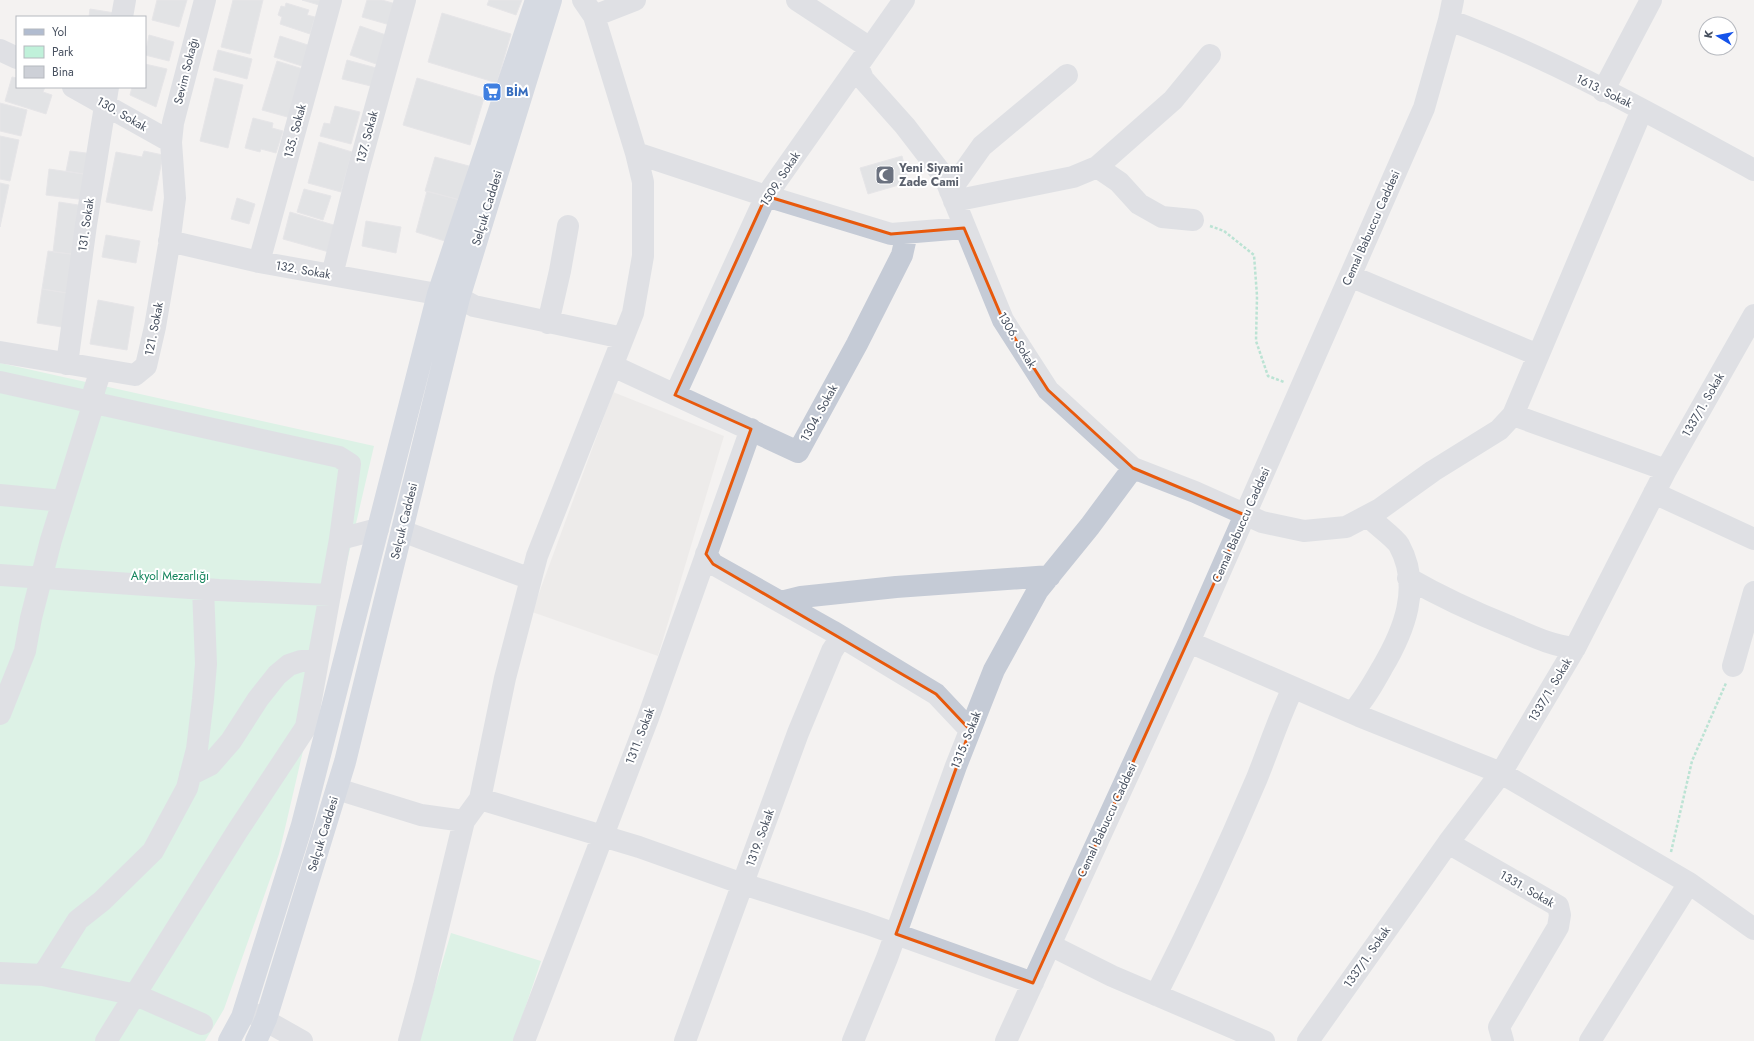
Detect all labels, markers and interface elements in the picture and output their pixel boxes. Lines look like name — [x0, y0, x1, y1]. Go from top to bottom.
legend — [16, 16, 146, 88]
north arrow — [1698, 16, 1738, 56]
text: Yol — [52, 23, 67, 41]
text: K — [1700, 29, 1717, 39]
street label: Sevim Sokağı — [169, 36, 203, 106]
text: Park — [52, 43, 74, 61]
text: Bina — [52, 63, 74, 81]
street label: 1613. Sokak — [1573, 70, 1636, 113]
supermarket icon: BİM — [481, 81, 503, 103]
place label: BİM — [506, 83, 529, 101]
street label: 130. Sokak — [93, 92, 151, 136]
street label: 135. Sokak — [279, 101, 311, 160]
street label: 137. Sokak — [351, 108, 383, 165]
street label: 1509. Sokak — [756, 147, 805, 210]
place label: Yeni Siyami Zade Cami — [898, 159, 963, 191]
mosque icon: Yeni Siyami Zade Cami — [874, 164, 896, 186]
street label: Cemal Babuccu Caddesi — [1337, 167, 1405, 289]
street label: Selçuk Caddesi — [467, 168, 507, 248]
street label: 131. Sokak — [73, 196, 99, 253]
street label: 132. Sokak — [274, 256, 333, 284]
street label: 121. Sokak — [140, 300, 168, 357]
street label: 1306. Sokak — [993, 308, 1041, 372]
street label: 1337/1. Sokak — [1677, 369, 1729, 441]
street label: 1304. Sokak — [796, 381, 842, 445]
street label: Cemal Babuccu Caddesi — [1207, 464, 1275, 586]
street label: Selçuk Caddesi — [386, 481, 422, 561]
park label: Akyol Mezarlığı — [131, 567, 209, 585]
street label: 1337/1. Sokak — [1524, 654, 1577, 725]
street label: 1311. Sokak — [621, 704, 659, 767]
street label: 1315. Sokak — [946, 708, 986, 772]
street label: Cemal Babuccu Caddesi — [1072, 760, 1142, 880]
street label: Selçuk Caddesi — [303, 794, 343, 874]
street label: 1319. Sokak — [741, 806, 779, 869]
street label: 1331. Sokak — [1496, 866, 1558, 912]
street label: 1337/1. Sokak — [1339, 922, 1395, 992]

